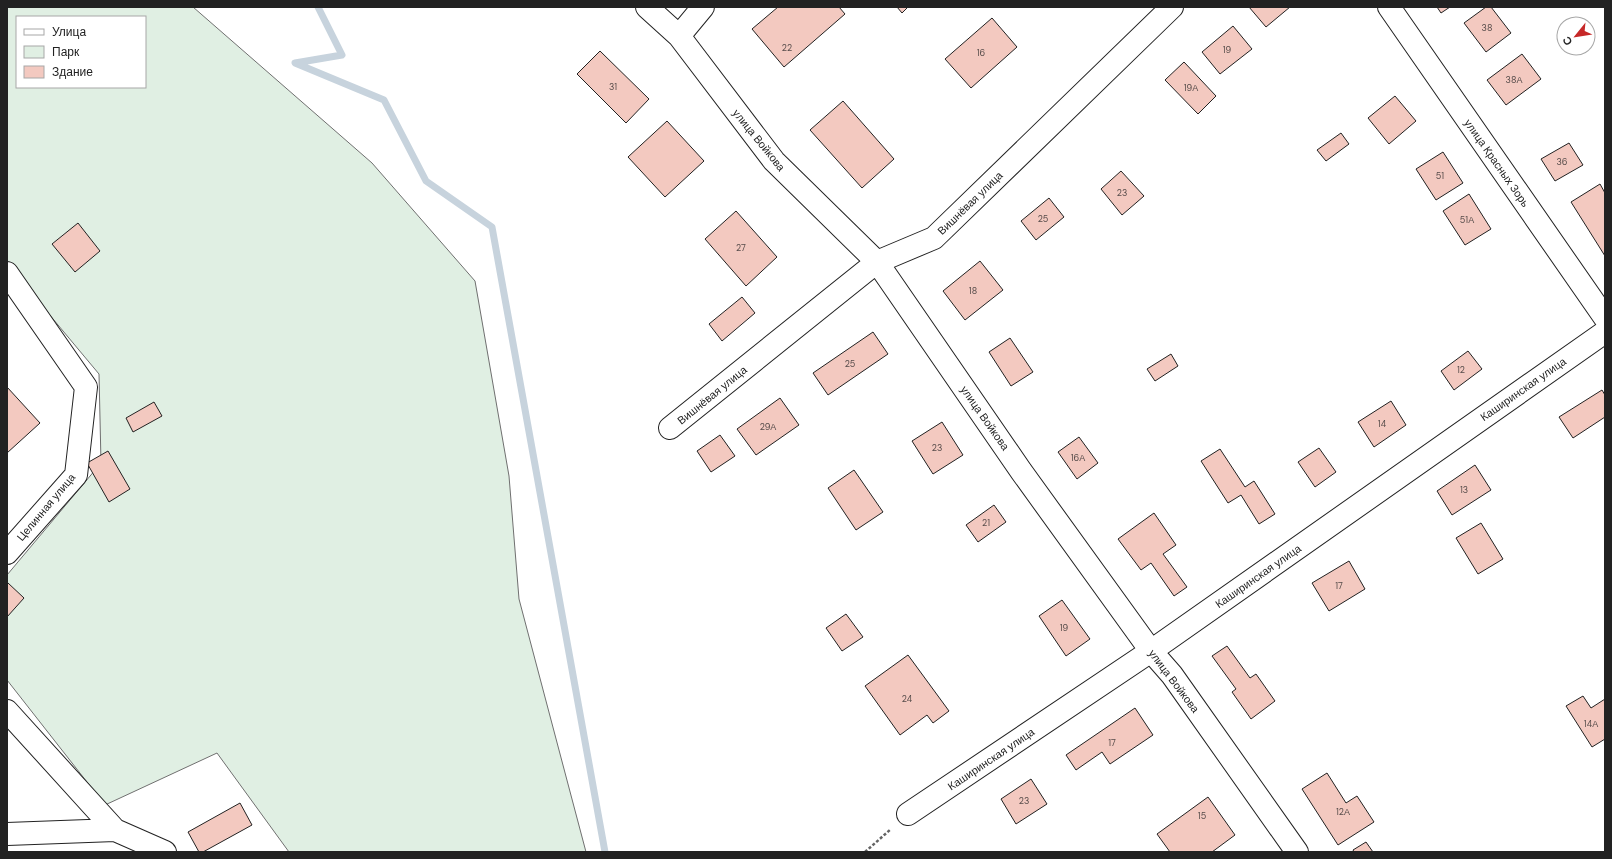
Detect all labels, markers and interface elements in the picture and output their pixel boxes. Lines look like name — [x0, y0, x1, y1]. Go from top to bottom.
legend — [16, 16, 146, 88]
north arrow — [1556, 16, 1596, 56]
house number: 38 — [1482, 22, 1492, 34]
text: Улица — [52, 24, 86, 40]
text: С — [1559, 34, 1575, 48]
house number: 22 — [782, 42, 792, 54]
text: Парк — [52, 44, 80, 60]
house number: 19 — [1223, 44, 1232, 56]
house number: 16 — [977, 47, 986, 59]
text: Здание — [52, 64, 93, 80]
house number: 38А — [1506, 74, 1522, 86]
house number: 31 — [609, 81, 617, 93]
house number: 19А — [1184, 82, 1198, 94]
street label: улица Войкова — [730, 106, 789, 174]
street label: улица Красных Зорь — [1461, 116, 1533, 210]
house number: 36 — [1557, 156, 1568, 168]
street label: Вишнёвая улица — [934, 168, 1006, 238]
house number: 51 — [1436, 170, 1444, 182]
house number: 23 — [1117, 187, 1127, 199]
house number: 25 — [1038, 213, 1048, 225]
house number: 51А — [1460, 214, 1474, 226]
house number: 27 — [736, 242, 746, 254]
house number: 18 — [969, 285, 977, 297]
street label: Каширинская улица — [1477, 354, 1569, 424]
house number: 25 — [845, 358, 855, 370]
street label: Вишнёвая улица — [674, 362, 750, 427]
house number: 12 — [1457, 364, 1465, 376]
street label: улица Войкова — [958, 383, 1013, 454]
house number: 14 — [1378, 418, 1387, 430]
house number: 29А — [760, 421, 776, 433]
house number: 23 — [932, 442, 942, 454]
house number: 16А — [1071, 452, 1085, 464]
street label: Целинная улица — [14, 470, 79, 544]
house number: 13 — [1460, 484, 1468, 496]
house number: 21 — [982, 517, 990, 529]
street label: Каширинская улица — [1212, 541, 1304, 611]
house number: 17 — [1335, 580, 1343, 592]
house number: 19 — [1060, 622, 1069, 634]
street label: улица Войкова — [1146, 647, 1203, 716]
house number: 24 — [902, 693, 913, 705]
house number: 14А — [1584, 718, 1598, 730]
street label: Каширинская улица — [945, 724, 1038, 793]
house number: 17 — [1108, 737, 1116, 749]
house number: 23 — [1019, 795, 1029, 807]
house number: 12А — [1336, 806, 1350, 818]
house number: 15 — [1198, 810, 1206, 822]

